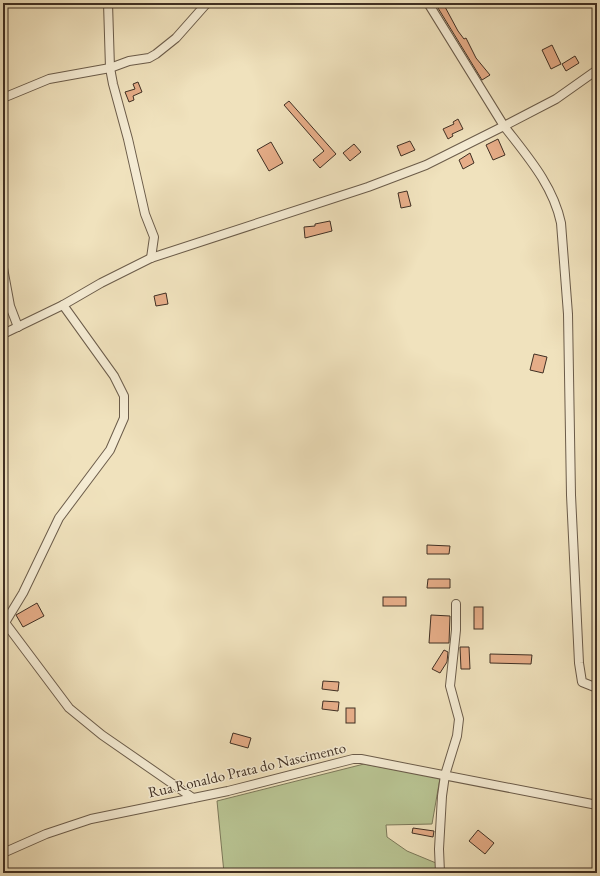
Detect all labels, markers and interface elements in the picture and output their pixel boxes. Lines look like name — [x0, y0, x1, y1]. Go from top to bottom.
street label: Rua Ronaldo Prata do Nascimento — [146, 738, 348, 802]

